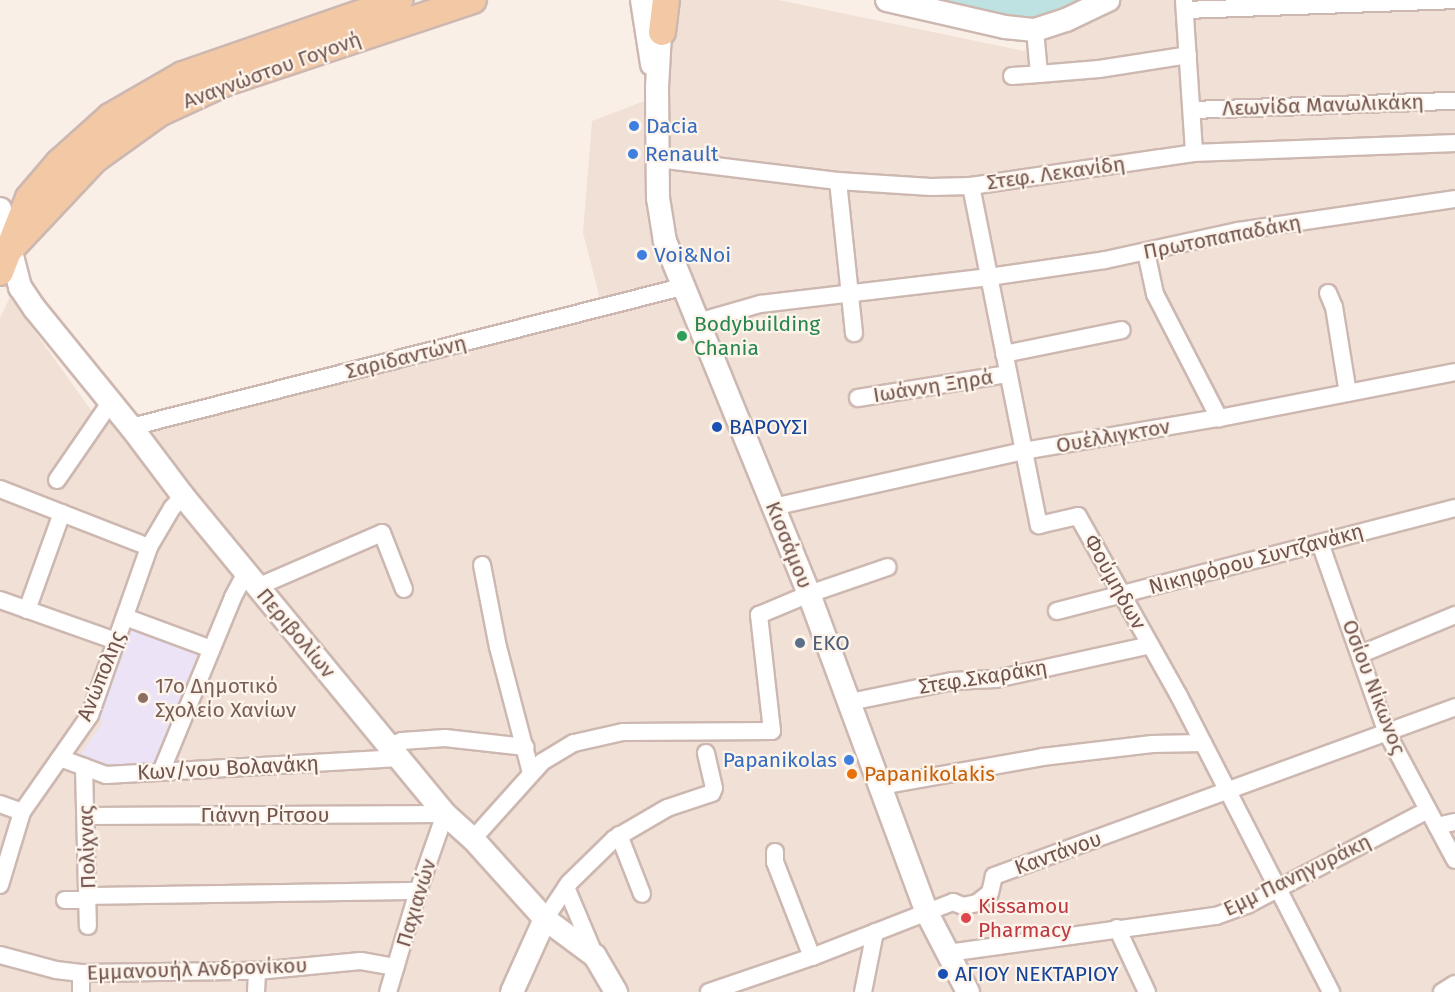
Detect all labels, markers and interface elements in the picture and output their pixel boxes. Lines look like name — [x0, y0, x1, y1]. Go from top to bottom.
street label: Αναγνώστου Γογονή — [179, 26, 365, 114]
street label: Λεωνίδα Μανωλικάκη — [1222, 89, 1424, 121]
place label: Dacia — [646, 113, 698, 139]
marker: Dacia — [627, 119, 641, 133]
place label: Renault — [645, 141, 719, 167]
marker: Renault — [626, 147, 640, 161]
street label: Στεφ. Λεκανίδη — [985, 151, 1127, 195]
street label: Πρωτοπαπαδάκη — [1141, 209, 1303, 265]
place label: Voi&Noi — [654, 242, 731, 268]
marker: Voi&Noi — [635, 248, 649, 262]
place label: Bodybuilding Chania — [694, 311, 820, 361]
marker: Bodybuilding Chania — [675, 329, 689, 343]
street label: Σαριδαντώνη — [343, 330, 469, 384]
street label: Ιωάννη Ξηρά — [871, 364, 995, 408]
place label: ΒΑΡΟΥΣΙ — [729, 414, 808, 440]
street label: Ουέλλιγκτον — [1054, 414, 1172, 458]
marker: ΒΑΡΟΥΣΙ — [710, 420, 724, 434]
street label: Κισσάμου — [760, 498, 818, 592]
street label: Νικηφόρου Συντζανάκη — [1146, 518, 1366, 600]
street label: Φούμηδων — [1079, 530, 1151, 634]
street label: Περιβολίων — [251, 583, 341, 683]
street label: Οσίου Νίκωνος — [1337, 616, 1411, 758]
street label: Ανώπολης — [72, 627, 130, 725]
place label: EKO — [812, 630, 850, 656]
marker: EKO — [793, 636, 807, 650]
street label: Στεφ.Σκαράκη — [917, 654, 1049, 700]
place label: 17ο Δημοτικό Σχολείο Χανίων — [155, 673, 296, 723]
marker: 17ο Δημοτικό Σχολείο Χανίων — [136, 691, 150, 705]
place label: Papanikolas — [723, 747, 837, 773]
street label: Κων/νου Βολανάκη — [136, 751, 320, 785]
marker: Papanikolas — [842, 753, 856, 767]
place label: Papanikolakis — [864, 761, 995, 787]
marker: Papanikolakis — [845, 767, 859, 781]
street label: Γιάννη Ρίτσου — [201, 802, 329, 828]
street label: Πολίχνας — [73, 805, 101, 889]
street label: Καντάνου — [1011, 826, 1105, 880]
street label: Εμμ Πανηγυράκη — [1219, 828, 1375, 922]
street label: Παχιανών — [391, 856, 441, 950]
place label: Kissamou Pharmacy — [978, 893, 1071, 943]
marker: Kissamou Pharmacy — [959, 911, 973, 925]
street label: Εμμανουήλ Ανδρονίκου — [86, 953, 308, 985]
place label: ΑΓΙΟΥ ΝΕΚΤΑΡΙΟΥ — [955, 961, 1119, 987]
marker: ΑΓΙΟΥ ΝΕΚΤΑΡΙΟΥ — [936, 967, 950, 981]

